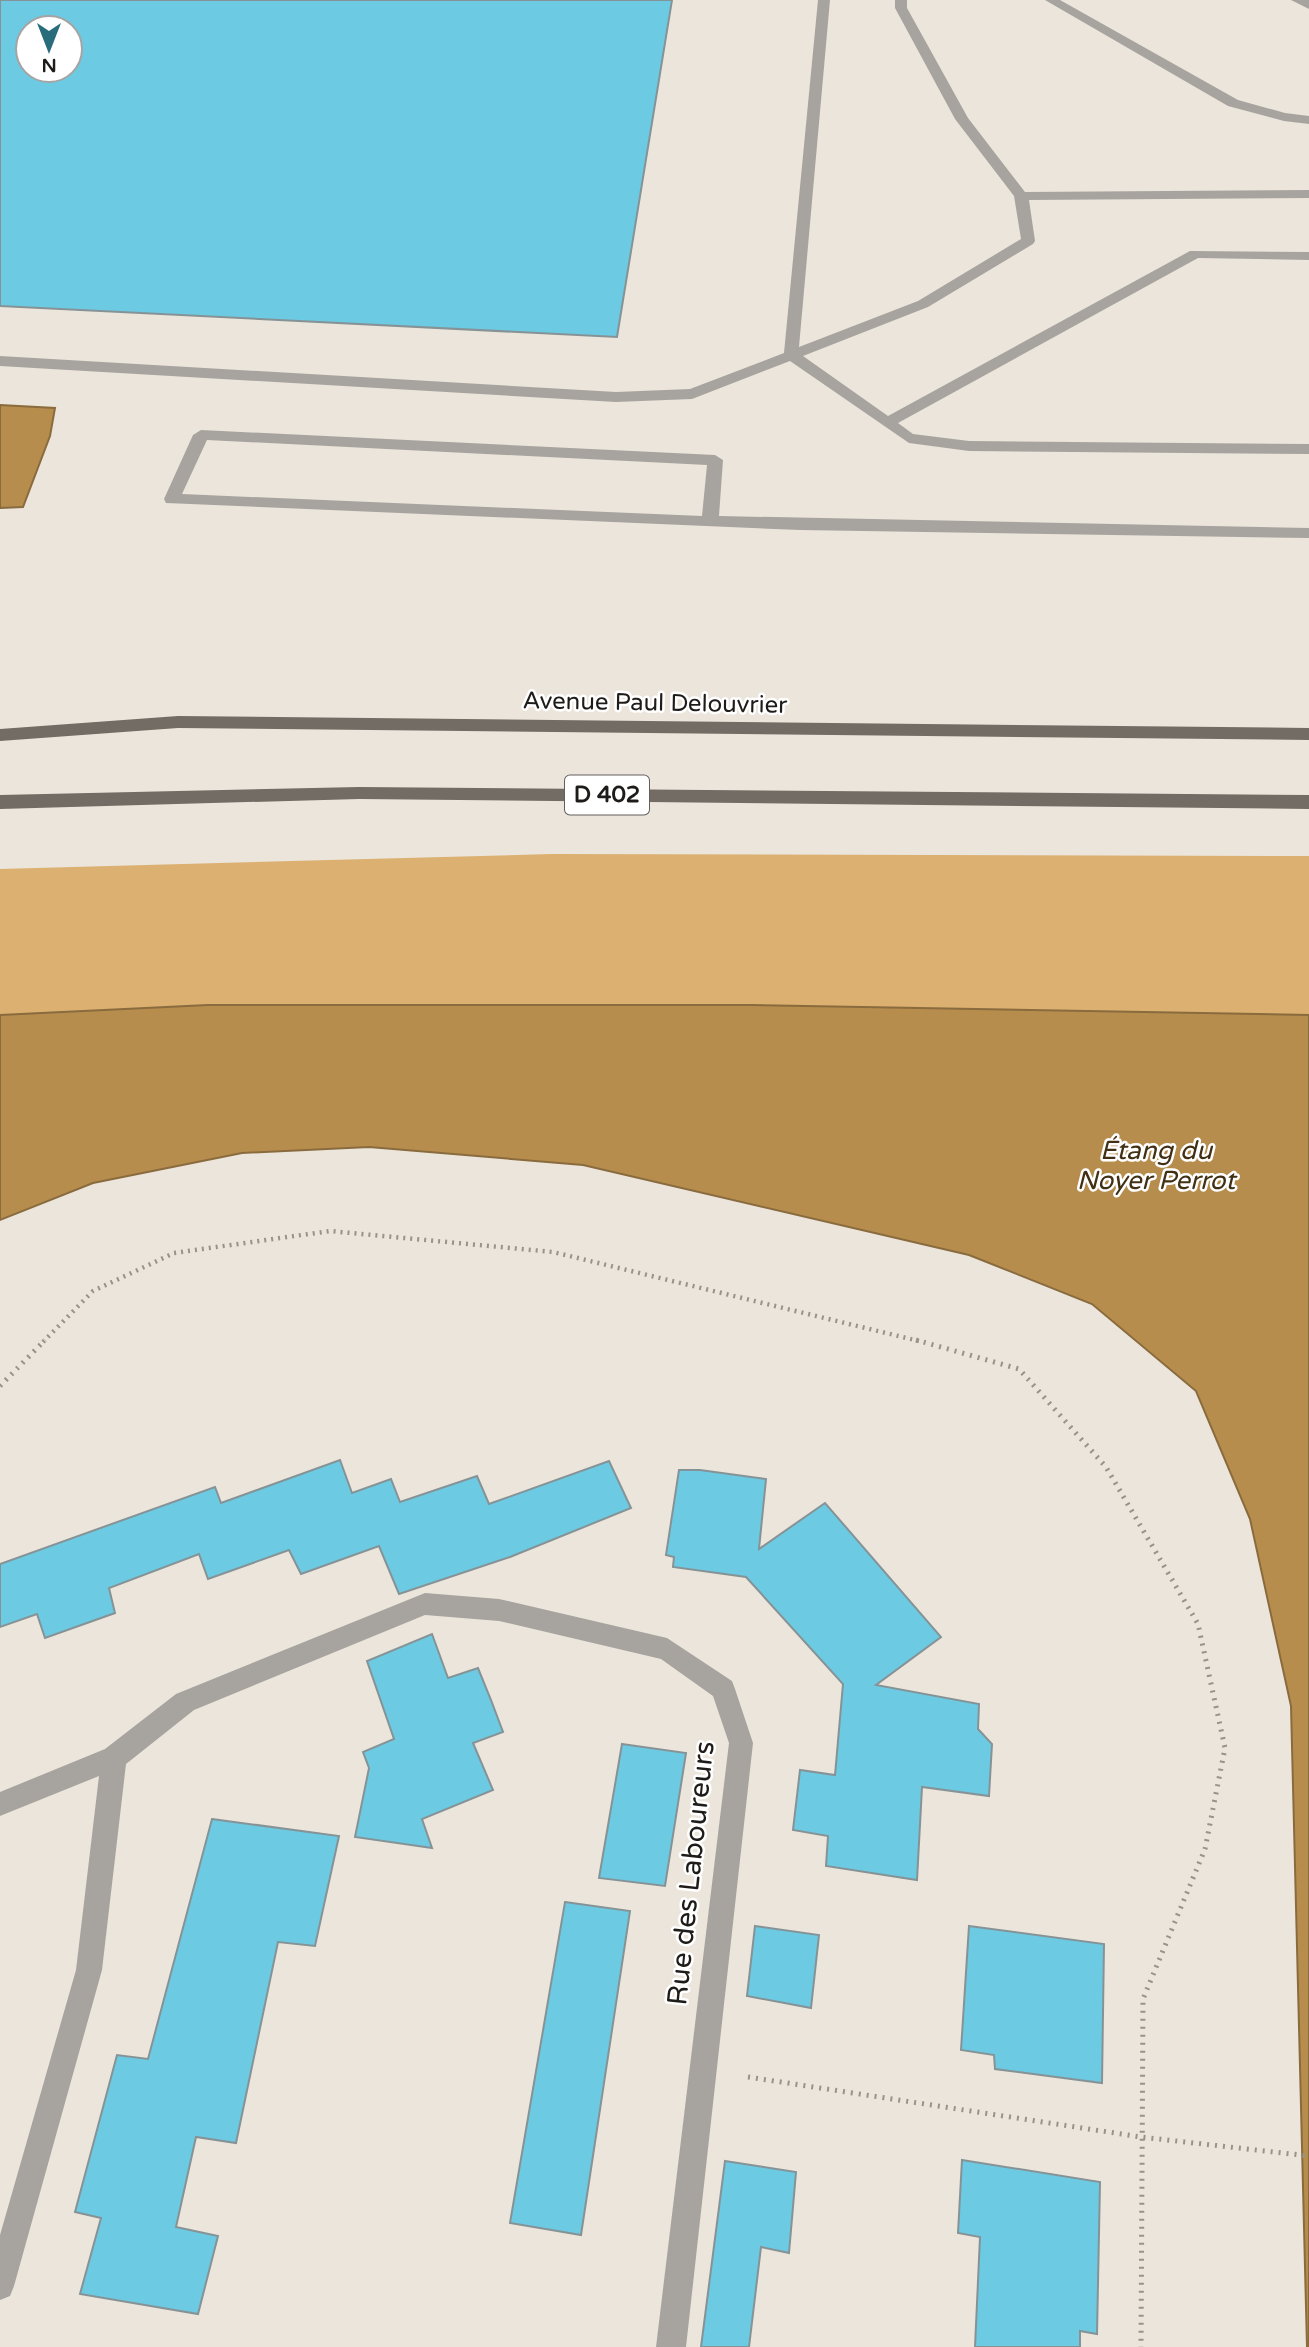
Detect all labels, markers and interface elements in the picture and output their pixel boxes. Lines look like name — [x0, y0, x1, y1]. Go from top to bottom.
north arrow — [14, 14, 84, 84]
text: N — [41, 54, 57, 76]
street label: Avenue Paul Delouvrier — [522, 686, 788, 720]
road number: D 402 — [565, 776, 649, 814]
water label: Étang du Noyer Perrot — [1077, 1135, 1238, 1196]
street label: Rue des Laboureurs — [660, 1739, 722, 2007]

